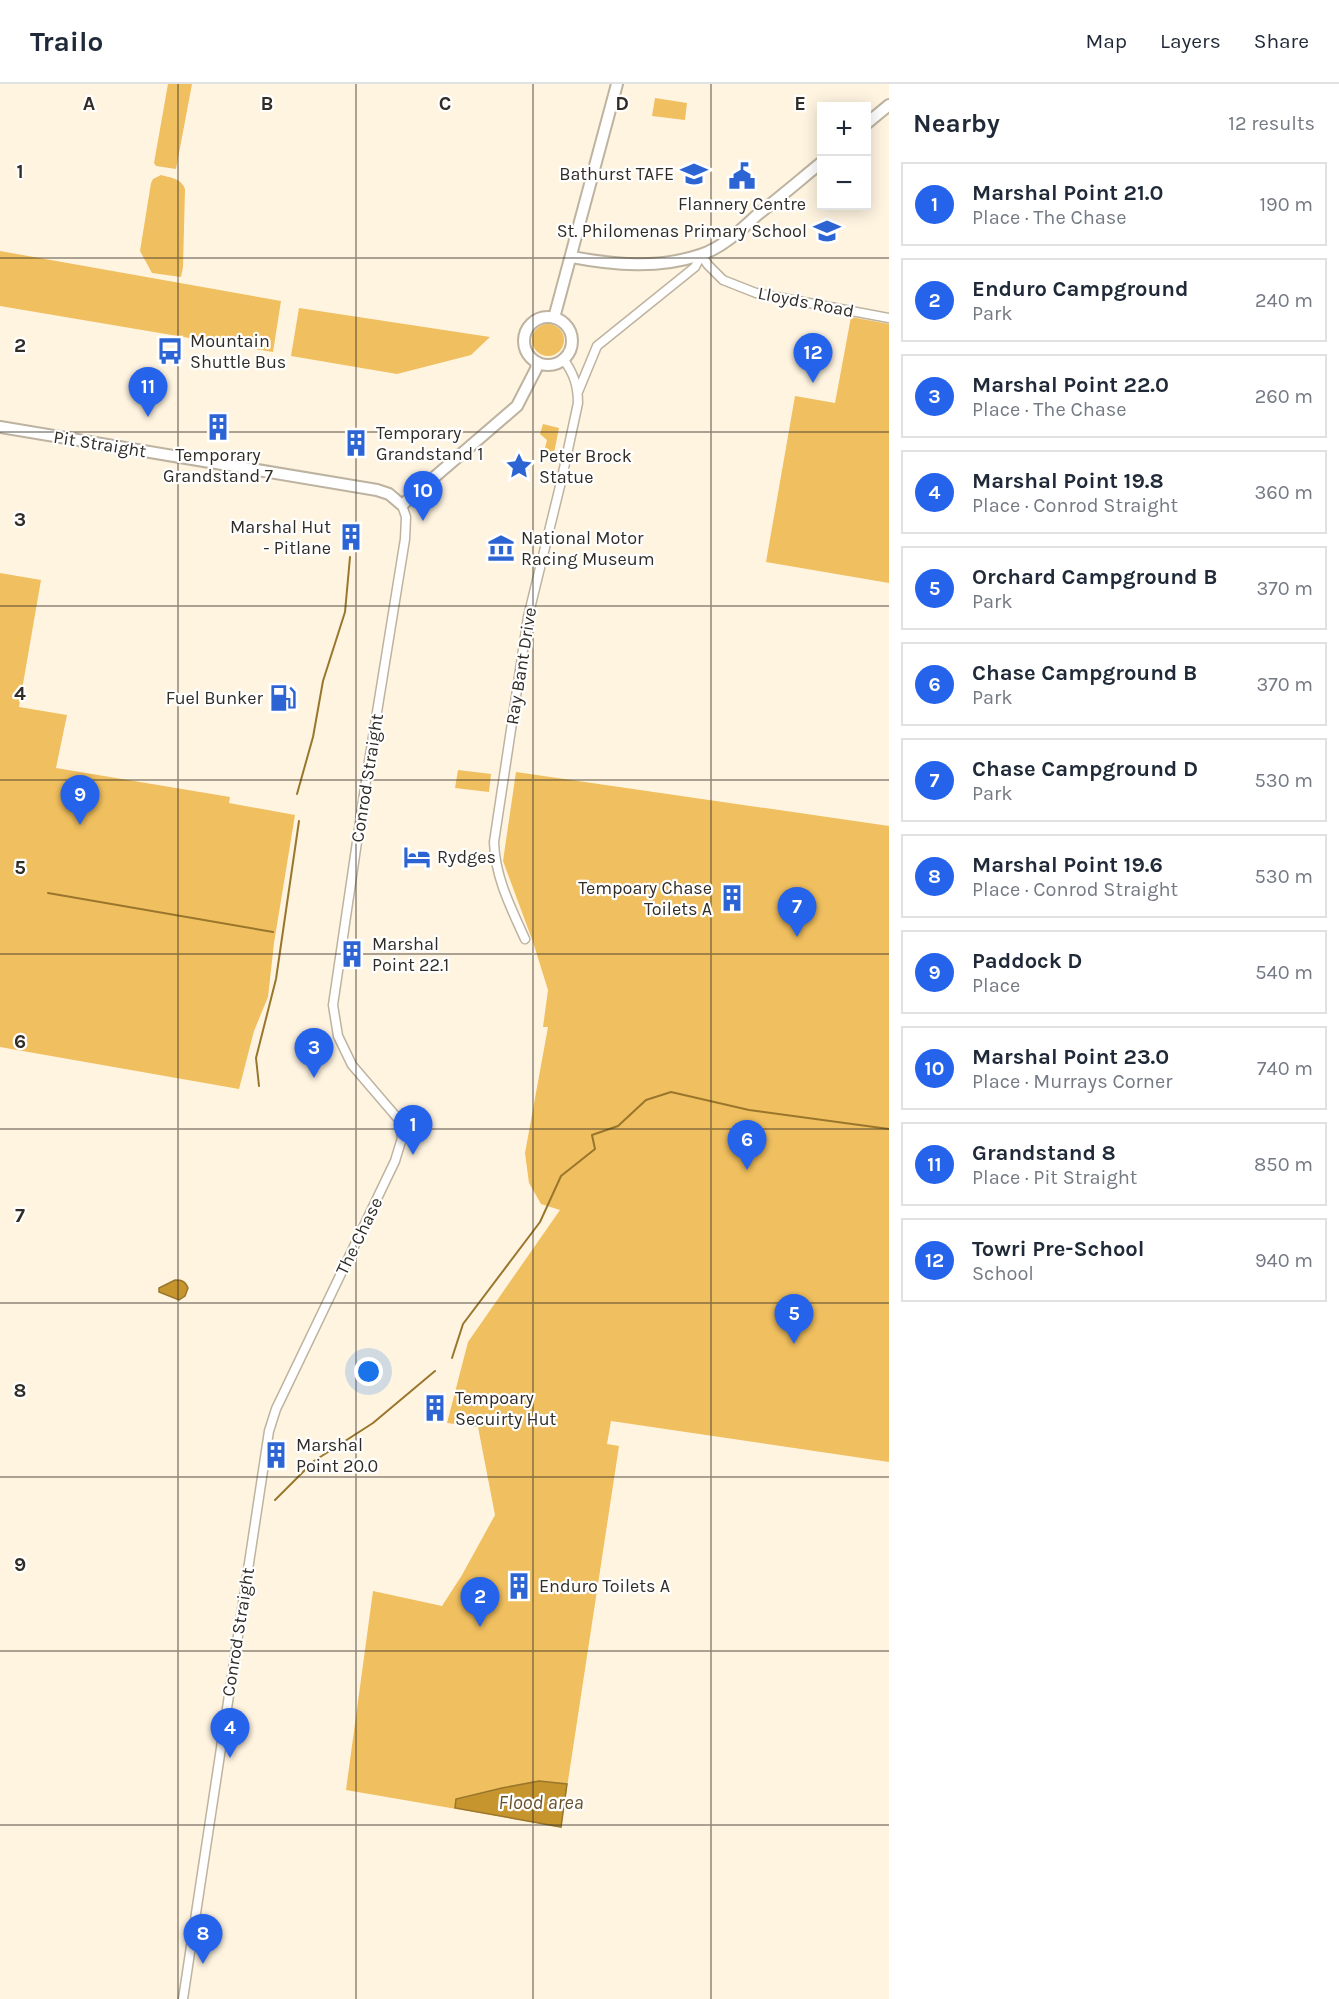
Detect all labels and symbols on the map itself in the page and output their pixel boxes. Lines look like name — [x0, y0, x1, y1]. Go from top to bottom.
text: A — [83, 92, 96, 115]
text: B — [261, 92, 273, 115]
text: C — [439, 92, 451, 115]
text: D — [615, 92, 629, 115]
text: E — [794, 92, 806, 115]
school or university icon: Bathurst TAFE — [679, 159, 709, 189]
text: 1 — [16, 160, 24, 183]
public building icon: Flannery Centre — [727, 161, 757, 191]
place label: Bathurst TAFE — [559, 163, 674, 185]
place label: Flannery Centre — [678, 193, 806, 215]
school or university icon: St. Philomenas Primary School — [812, 216, 842, 246]
place label: St. Philomenas Primary School — [557, 220, 807, 242]
street label: Lloyds Road — [756, 282, 856, 322]
place label: Mountain Shuttle Bus — [190, 330, 286, 373]
text: 2 — [14, 334, 26, 357]
pin: 12 — [794, 334, 832, 383]
bus stop icon: Mountain Shuttle Bus — [155, 336, 185, 366]
pin: 11 — [128, 368, 168, 417]
building icon: Temporary Grandstand 7 — [203, 412, 233, 442]
place label: Temporary Grandstand 1 — [376, 422, 483, 465]
street label: Pit Straight — [52, 426, 148, 462]
building icon: Temporary Grandstand 1 — [341, 428, 371, 458]
place label: Temporary Grandstand 7 — [163, 444, 274, 487]
place label: Peter Brock Statue — [539, 445, 632, 488]
place icon: Peter Brock Statue — [504, 451, 534, 481]
pin: 10 — [404, 472, 442, 521]
text: 3 — [14, 508, 26, 531]
place label: Marshal Hut - Pitlane — [230, 516, 331, 559]
building icon: Marshal Hut - Pitlane — [336, 522, 366, 552]
place label: National Motor Racing Museum — [521, 527, 654, 570]
museum icon: National Motor Racing Museum — [486, 533, 516, 563]
street label: Ray Bant Drive — [501, 606, 541, 726]
text: 4 — [14, 682, 26, 705]
fuel station icon: Fuel Bunker — [268, 683, 298, 713]
place label: Fuel Bunker — [166, 687, 263, 709]
street label: Conrod Straight — [346, 712, 388, 844]
pin: 9 — [60, 776, 100, 825]
hotel icon: Rydges — [402, 842, 432, 872]
place label: Rydges — [437, 846, 496, 868]
text: 5 — [14, 856, 26, 879]
place label: Tempoary Chase Toilets A — [578, 877, 712, 920]
building icon: Tempoary Chase Toilets A — [717, 883, 747, 913]
pin: 7 — [778, 888, 816, 937]
place label: Marshal Point 22.1 — [372, 933, 449, 976]
building icon: Marshal Point 22.1 — [337, 939, 367, 969]
pin: 3 — [294, 1028, 334, 1078]
text: 6 — [14, 1030, 26, 1053]
pin: 1 — [394, 1106, 432, 1155]
pin: 6 — [728, 1120, 766, 1170]
street label: The Chase — [331, 1193, 387, 1279]
text: 7 — [15, 1204, 25, 1227]
pin: 5 — [774, 1294, 814, 1344]
your location — [354, 1357, 383, 1386]
text: 8 — [14, 1379, 26, 1402]
place label: Tempoary Secuirty Hut — [455, 1387, 557, 1430]
building icon: Tempoary Secuirty Hut — [420, 1393, 450, 1423]
place label: Marshal Point 20.0 — [296, 1434, 378, 1477]
building icon: Marshal Point 20.0 — [261, 1440, 291, 1470]
text: 9 — [14, 1553, 26, 1576]
street label: Conrod Straight — [217, 1566, 259, 1698]
building icon: Enduro Toilets A — [504, 1571, 534, 1601]
place label: Enduro Toilets A — [539, 1575, 670, 1597]
pin: 2 — [460, 1578, 500, 1627]
pin: 4 — [210, 1708, 250, 1758]
water label: Flood area — [498, 1791, 584, 1814]
pin: 8 — [184, 1914, 222, 1964]

